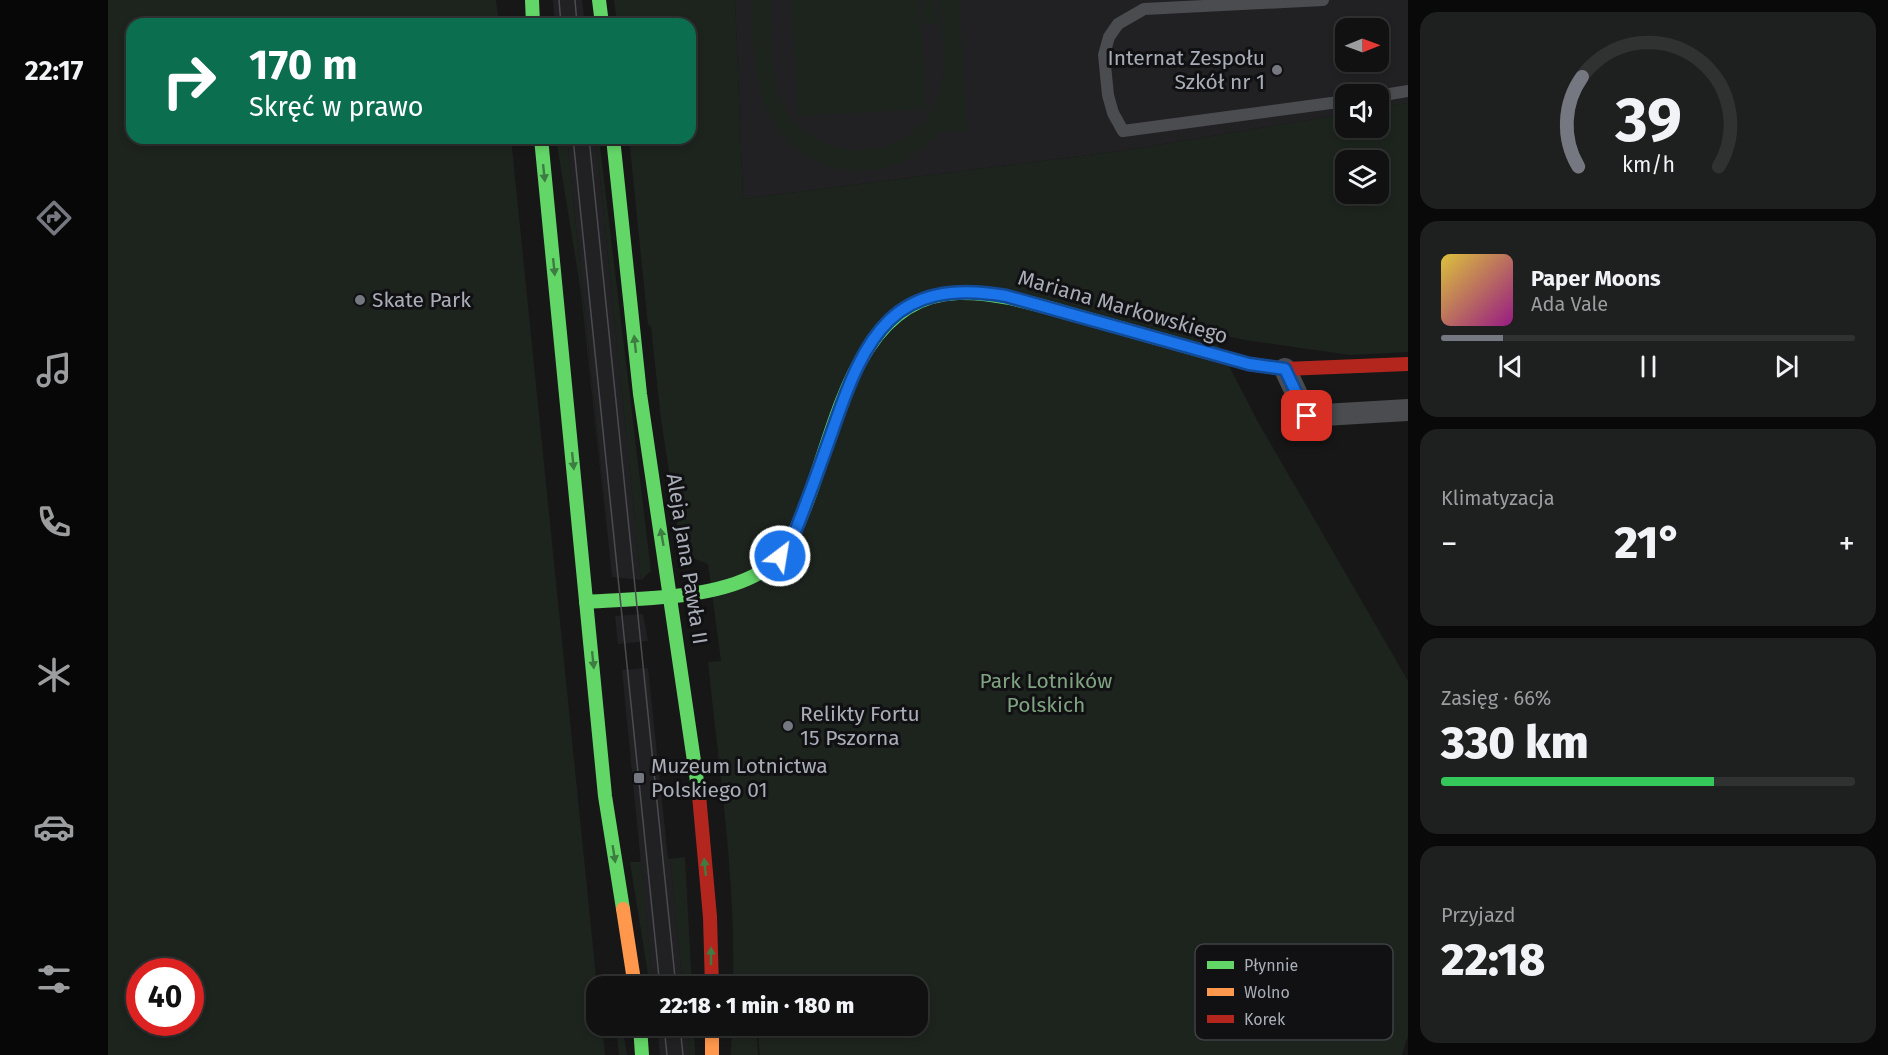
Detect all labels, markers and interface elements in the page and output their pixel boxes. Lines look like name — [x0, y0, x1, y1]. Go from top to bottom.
north arrow — [1335, 18, 1389, 72]
map controls — [1335, 18, 1389, 204]
text: 170 m — [249, 40, 358, 90]
icon: right — [150, 42, 228, 120]
place label: Internat Zespołu Szkół nr 1 — [1108, 45, 1265, 95]
text: 22:17 — [25, 55, 83, 87]
marker: Internat Zespołu Szkół nr 1 — [1270, 63, 1284, 77]
text: 39 — [1614, 83, 1681, 158]
button: sound — [1335, 84, 1389, 138]
text: Skręć w prawo — [249, 91, 424, 123]
button: layers — [1335, 150, 1389, 204]
text: km/h — [1621, 153, 1675, 179]
one-way arrow — [539, 164, 549, 183]
icon: directions — [33, 197, 75, 239]
one-way arrow — [549, 257, 559, 276]
street label: Mariana Markowskiego — [1015, 265, 1231, 349]
text: Paper Moons — [1531, 265, 1661, 292]
place label: Skate Park — [372, 287, 471, 313]
text: Ada Vale — [1531, 292, 1608, 316]
marker: Skate Park — [353, 293, 367, 307]
one-way arrow — [630, 334, 640, 353]
icon: music — [33, 349, 75, 391]
icon: previous — [1494, 350, 1527, 383]
icon: pause — [1632, 350, 1665, 383]
icon: next — [1770, 350, 1803, 383]
pin — [1281, 390, 1332, 441]
icon: arrive — [1290, 399, 1323, 432]
one-way arrow — [568, 451, 578, 470]
street label: Aleja Jana Pawła II — [661, 472, 713, 646]
text: Klimatyzacja — [1441, 486, 1555, 510]
icon: phone — [33, 501, 75, 543]
text: 21° — [1614, 516, 1682, 570]
position arrow — [748, 524, 812, 588]
text: − — [1441, 524, 1458, 564]
text: + — [1839, 524, 1855, 564]
one-way arrow — [658, 527, 667, 546]
one-way arrow — [588, 651, 598, 670]
icon: climate — [33, 654, 75, 696]
park label: Park Lotników Polskich — [980, 668, 1112, 718]
text: Zasięg · 66% — [1441, 686, 1551, 710]
place label: Relikty Fortu 15 Pszorna — [800, 701, 920, 751]
text: 330 km — [1441, 716, 1589, 770]
marker: Relikty Fortu 15 Pszorna — [781, 719, 795, 733]
place label: Muzeum Lotnictwa Polskiego 01 — [651, 753, 828, 803]
marker: Muzeum Lotnictwa Polskiego 01 — [632, 771, 646, 785]
icon: car — [33, 806, 75, 848]
one-way arrow — [610, 845, 619, 864]
one-way arrow — [700, 858, 710, 877]
text: Przyjazd — [1441, 903, 1515, 927]
text: 22:18 — [1441, 933, 1545, 987]
legend — [1195, 944, 1393, 1040]
one-way arrow — [706, 947, 716, 966]
text: Płynnie — [1244, 956, 1298, 975]
icon: filters — [33, 958, 75, 1000]
speed limit sign: 40 — [126, 958, 204, 1036]
text: Wolno — [1244, 983, 1290, 1002]
text: 22:18 · 1 min · 180 m — [660, 992, 854, 1019]
text: Korek — [1244, 1010, 1286, 1029]

